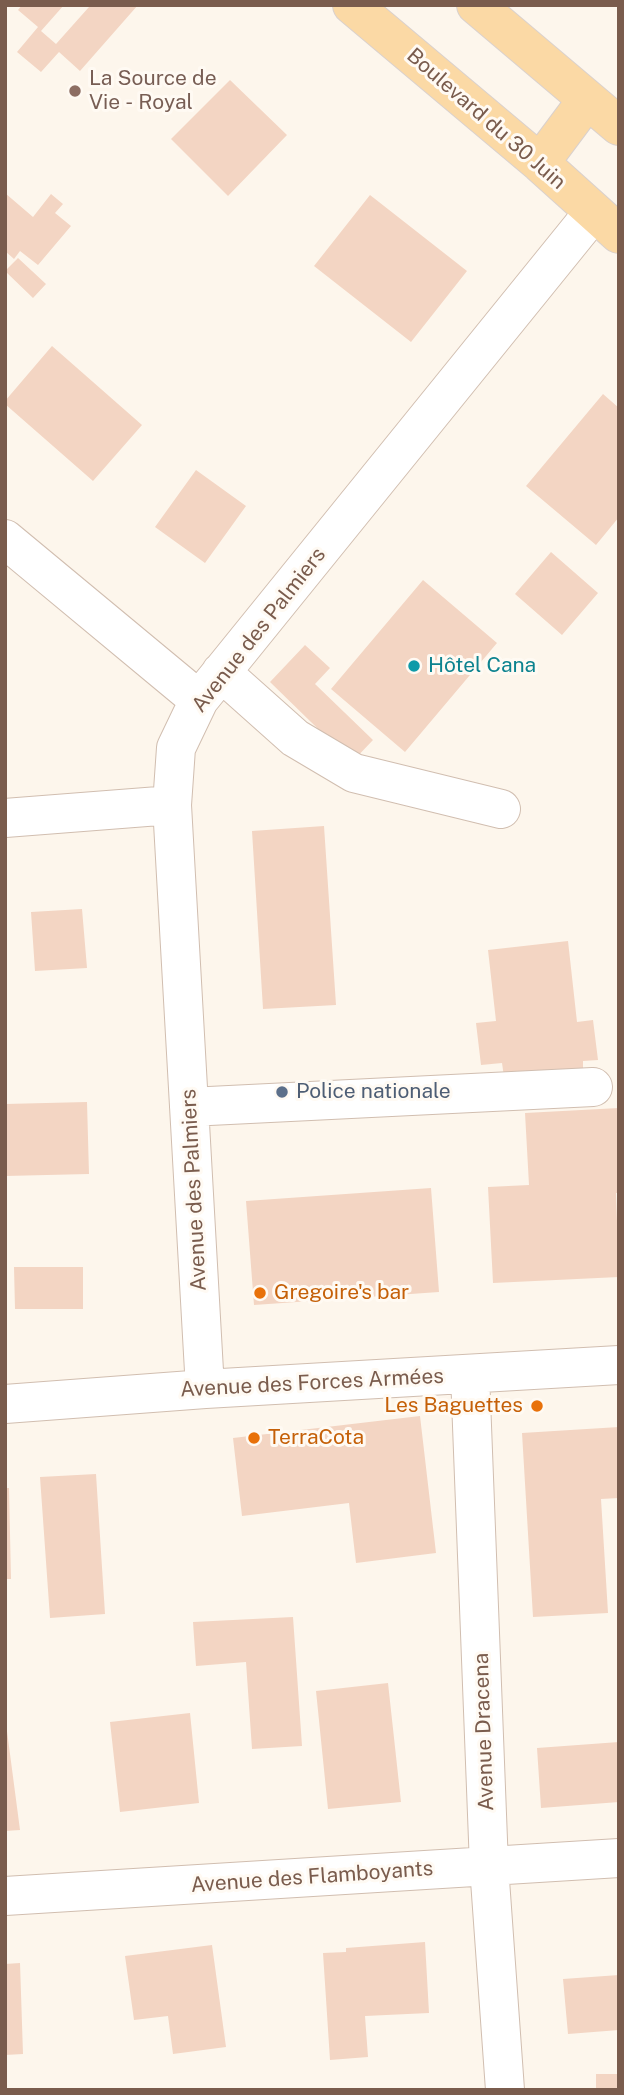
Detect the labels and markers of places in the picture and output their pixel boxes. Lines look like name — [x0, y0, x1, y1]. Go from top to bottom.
place label: La Source de Vie - Royal — [89, 66, 217, 116]
marker: La Source de Vie - Royal — [67, 83, 83, 99]
place label: Hôtel Cana — [428, 653, 536, 679]
marker: Hôtel Cana — [406, 658, 422, 674]
place label: Police nationale — [296, 1079, 451, 1105]
marker: Police nationale — [274, 1084, 290, 1100]
place label: Gregoire's bar — [274, 1280, 409, 1306]
marker: Gregoire's bar — [252, 1285, 268, 1301]
place label: Les Baguettes — [384, 1393, 523, 1419]
marker: Les Baguettes — [529, 1398, 545, 1414]
place label: TerraCota — [268, 1425, 364, 1451]
marker: TerraCota — [246, 1430, 262, 1446]

